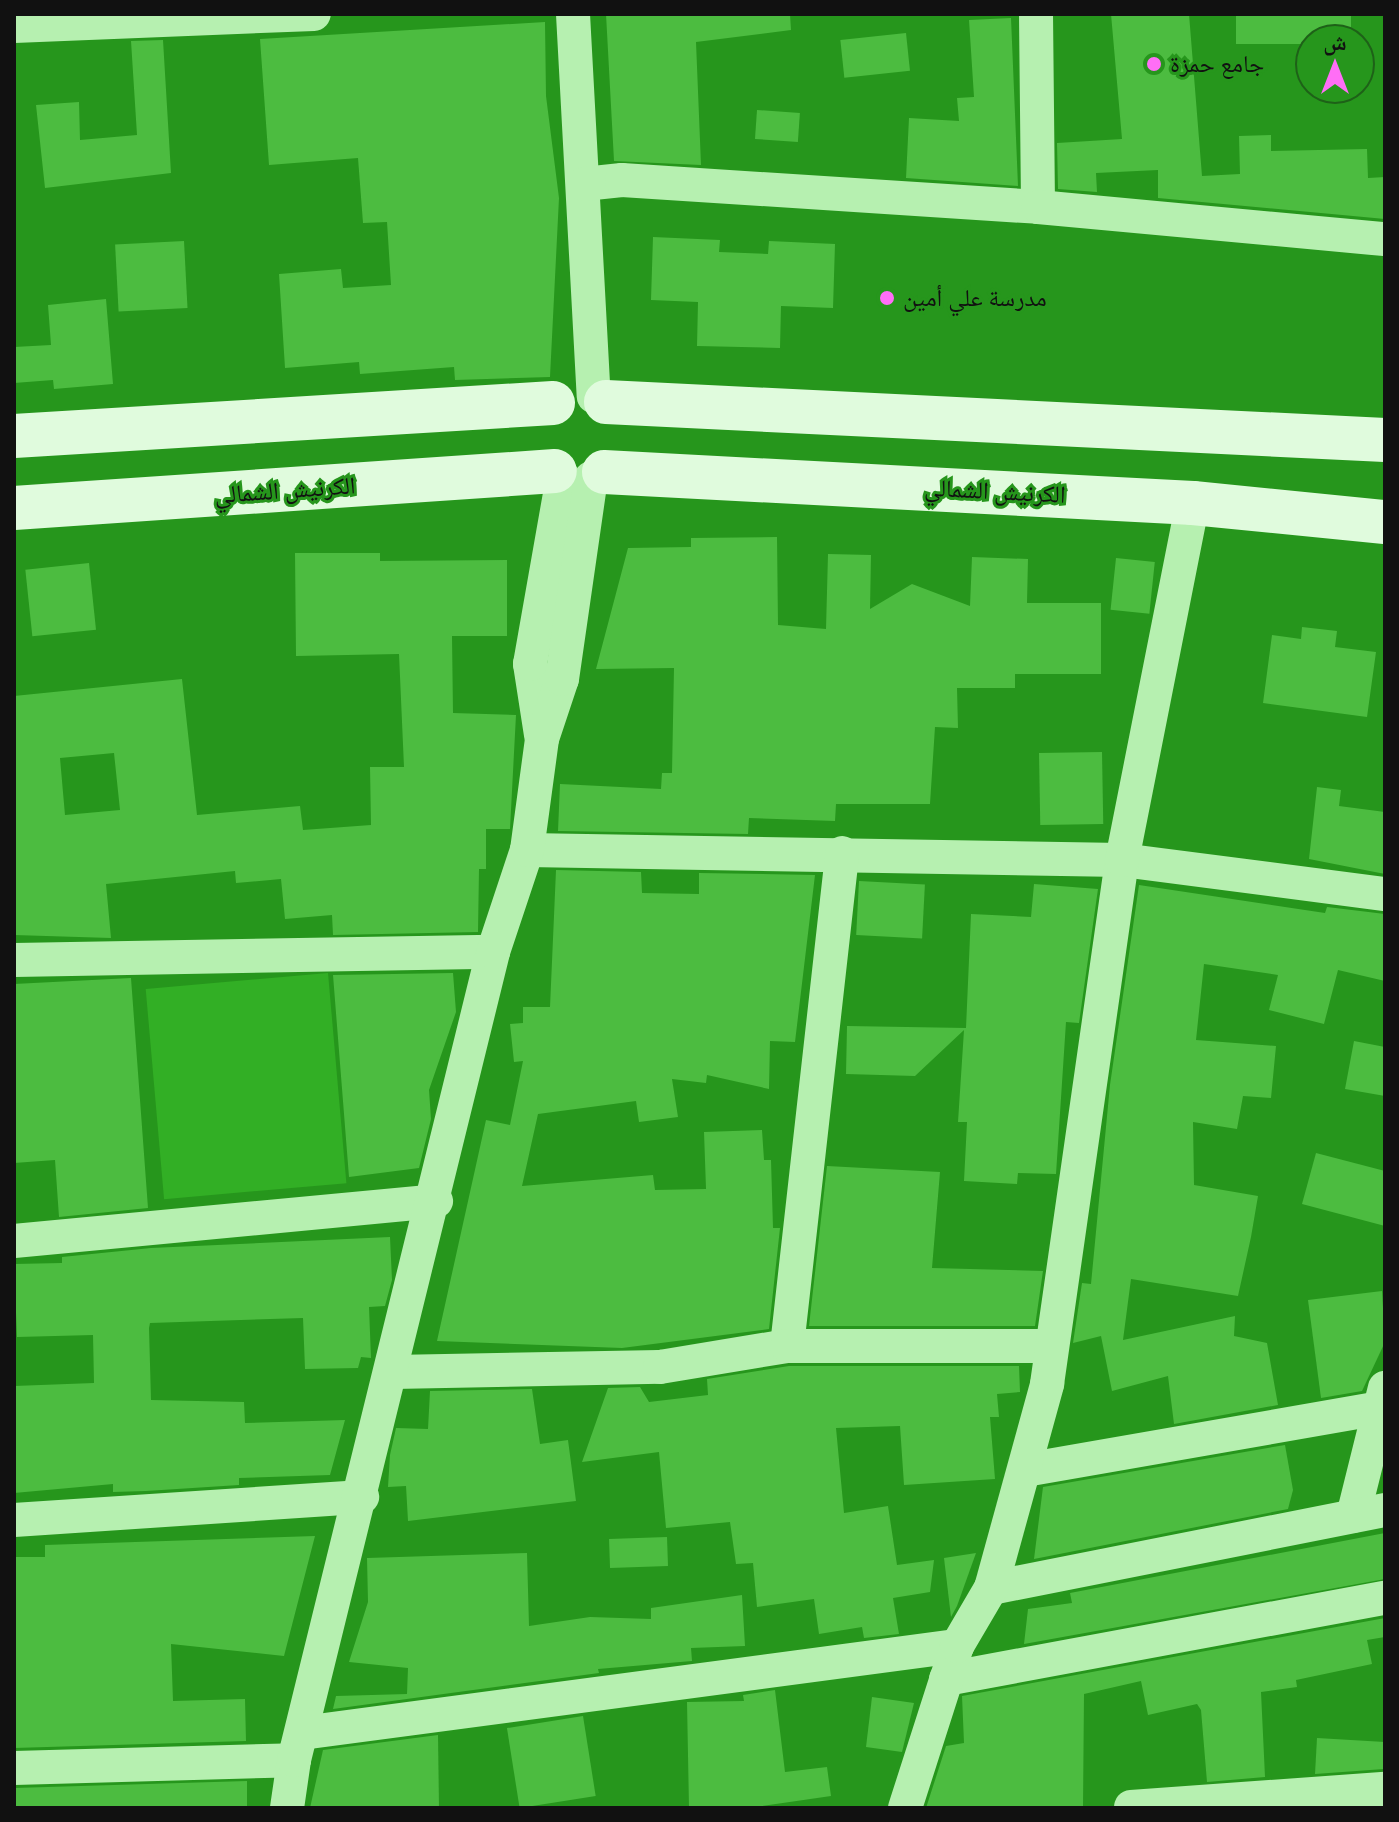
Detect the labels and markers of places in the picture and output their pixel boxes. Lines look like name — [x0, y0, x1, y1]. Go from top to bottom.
place label: جامع حمزة — [1170, 50, 1264, 78]
marker: جامع حمزة — [1145, 55, 1163, 73]
place label: مدرسة علي أمين — [903, 284, 1047, 312]
marker: مدرسة علي أمين — [878, 289, 896, 307]

